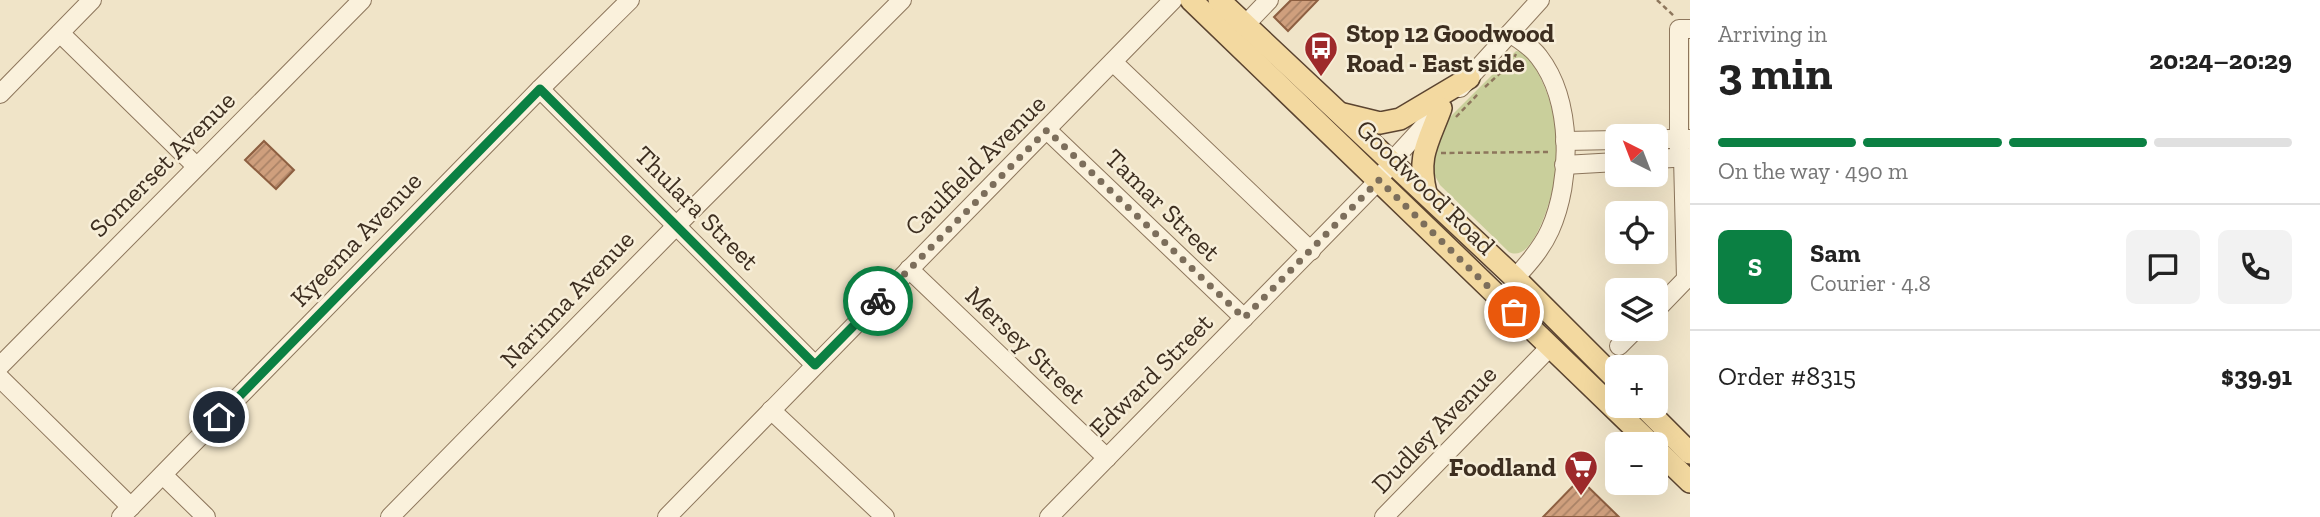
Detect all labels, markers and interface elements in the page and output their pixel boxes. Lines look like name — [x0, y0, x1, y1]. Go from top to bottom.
place label: Stop 12 Goodwood Road - East side — [1346, 17, 1555, 79]
text: Arriving in — [1718, 20, 1827, 48]
bus stop icon: Stop 12 Goodwood Road - East side — [1302, 29, 1340, 78]
text: 20:24–20:29 — [2149, 44, 2292, 76]
text: 3 min — [1718, 46, 1832, 101]
street label: Somerset Avenue — [82, 84, 242, 244]
street label: Caulfield Avenue — [898, 88, 1052, 242]
street label: Goodwood Road — [1350, 113, 1502, 261]
north arrow — [1605, 124, 1668, 187]
map controls — [1605, 124, 1668, 495]
street label: Thulara Street — [628, 139, 766, 277]
street label: Tamar Street — [1099, 142, 1228, 268]
text: On the way · 490 m — [1718, 157, 1908, 185]
street label: Kyeema Avenue — [284, 165, 428, 313]
button: locate — [1605, 201, 1668, 264]
street label: Narinna Avenue — [493, 223, 641, 375]
button: chat — [2126, 230, 2200, 304]
button: phone — [2218, 230, 2292, 304]
text: Sam — [1810, 237, 1860, 269]
text: S — [1748, 251, 1762, 283]
courier — [843, 266, 913, 336]
text: Courier · 4.8 — [1810, 269, 1931, 297]
button: layers — [1605, 278, 1668, 341]
street label: Mersey Street — [959, 279, 1093, 411]
icon: bike — [859, 282, 897, 320]
pin — [1484, 282, 1544, 342]
icon: bag — [1495, 293, 1533, 331]
street label: Edward Street — [1083, 306, 1220, 443]
button: + — [1605, 355, 1668, 418]
street label: Dudley Avenue — [1365, 358, 1503, 500]
text: Order #8315 — [1718, 360, 1856, 392]
text: $39.91 — [2221, 360, 2292, 392]
pin — [189, 387, 249, 447]
icon: home — [200, 398, 238, 436]
button: − — [1605, 432, 1668, 495]
supermarket icon: Foodland — [1562, 448, 1600, 497]
place label: Foodland — [1449, 451, 1556, 483]

